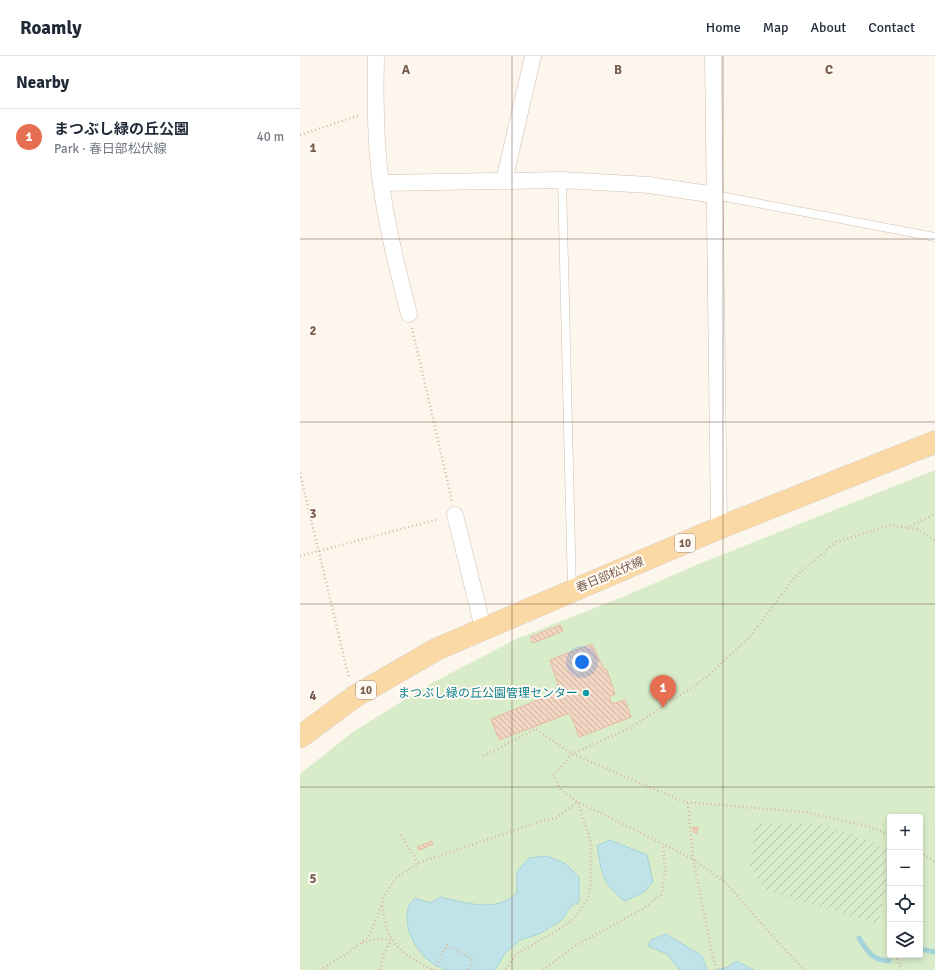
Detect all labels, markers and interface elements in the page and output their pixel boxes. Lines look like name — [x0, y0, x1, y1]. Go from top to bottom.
text: Roamly — [20, 16, 82, 40]
text: Home — [706, 19, 741, 36]
text: Map — [763, 19, 788, 36]
text: About — [810, 19, 846, 36]
text: Contact — [868, 19, 915, 36]
text: A — [402, 62, 411, 78]
text: B — [614, 62, 622, 78]
text: C — [825, 62, 833, 78]
text: Nearby — [16, 72, 69, 93]
text: まつぶし緑の丘公園 — [54, 120, 189, 138]
text: 1 — [25, 129, 33, 145]
text: 40 m — [257, 129, 284, 145]
text: 1 — [309, 140, 317, 156]
text: Park · 春日部松伏線 — [54, 141, 167, 157]
text: 2 — [309, 323, 317, 339]
text: 3 — [309, 506, 317, 522]
road number: 10 — [675, 534, 695, 552]
street label: 春日部松伏線 — [574, 554, 646, 596]
your location — [572, 652, 592, 672]
pin: 1 — [650, 675, 676, 708]
road number: 10 — [356, 681, 376, 699]
place label: まつぶし緑の丘公園管理センター — [398, 686, 578, 701]
text: 4 — [309, 688, 317, 704]
marker: まつぶし緑の丘公園管理センター — [581, 688, 591, 698]
map controls — [887, 814, 923, 958]
button: + — [887, 814, 923, 850]
button: − — [887, 850, 923, 886]
text: 5 — [309, 871, 317, 887]
button: locate — [887, 886, 923, 922]
button: layers — [887, 922, 923, 958]

